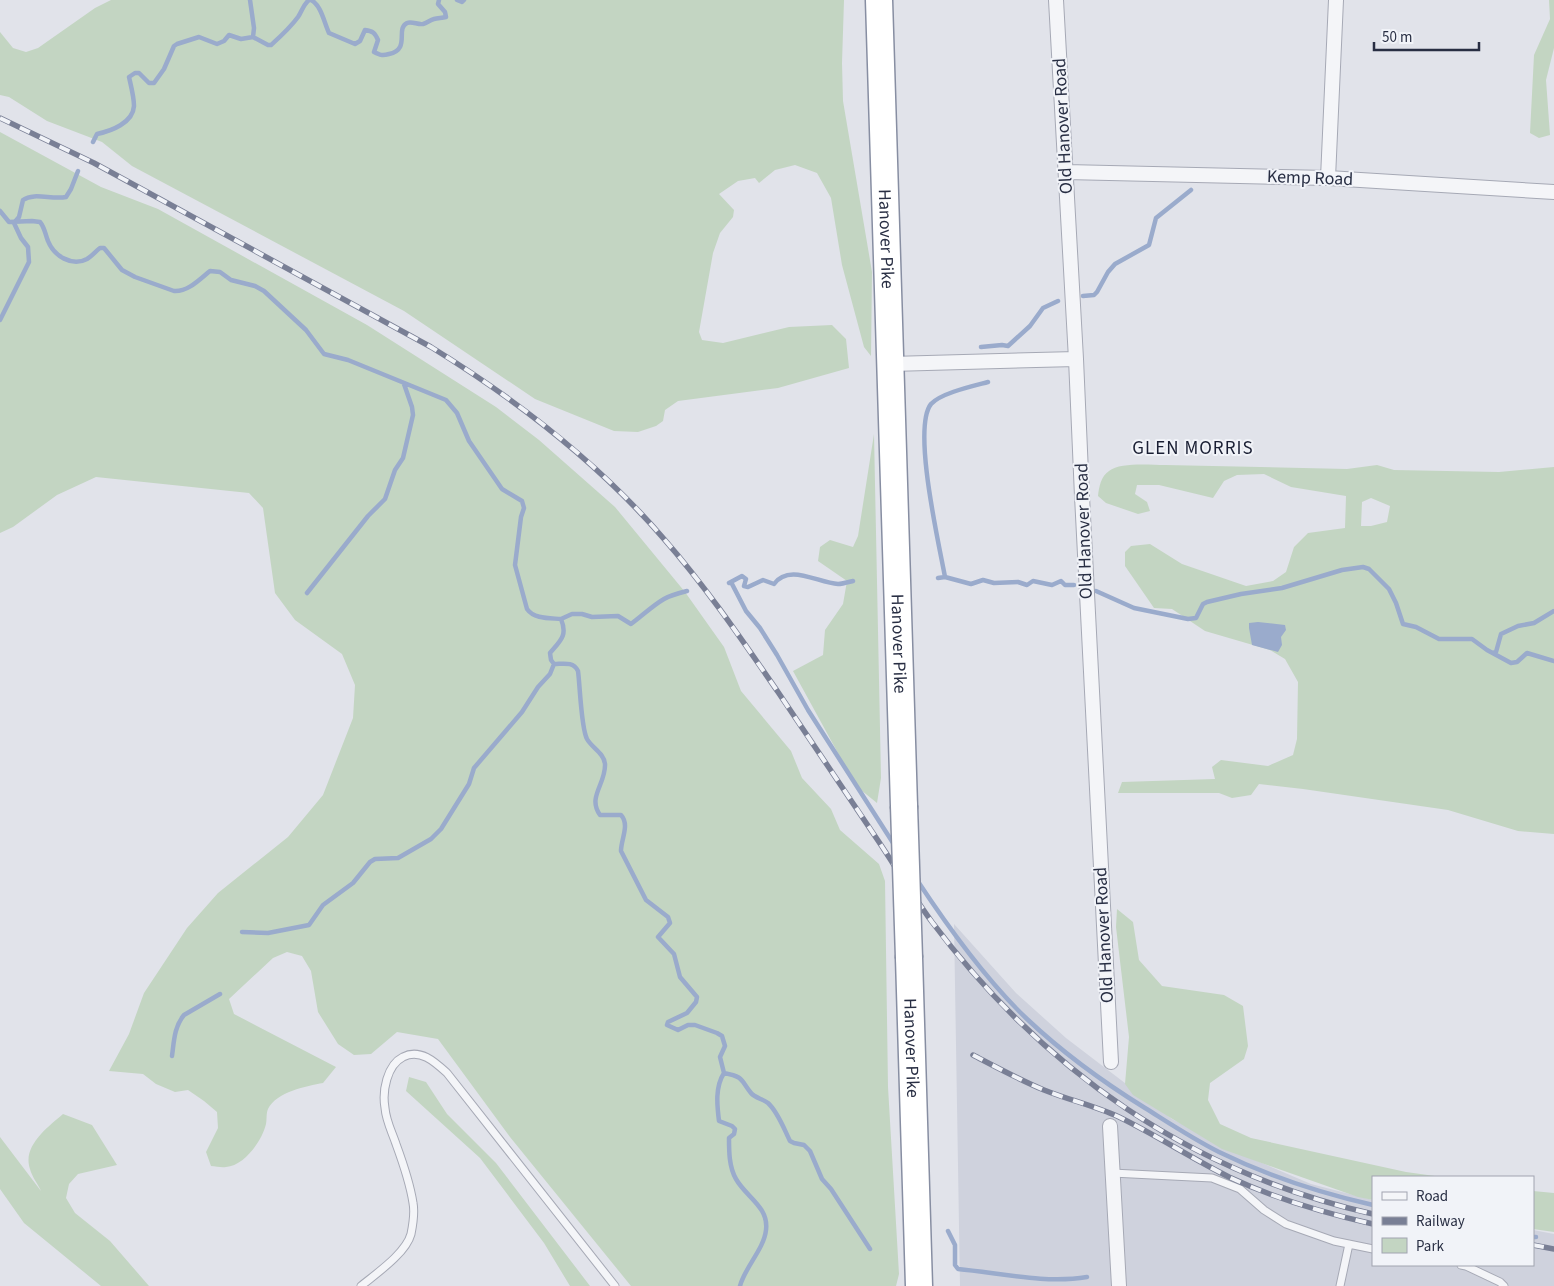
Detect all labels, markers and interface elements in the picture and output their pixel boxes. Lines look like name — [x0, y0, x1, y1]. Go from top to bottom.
scale bar — [1374, 20, 1479, 52]
text: 50 m — [1382, 27, 1412, 48]
street label: Old Hanover Road — [1047, 57, 1079, 195]
street label: Kemp Road — [1266, 164, 1354, 192]
street label: Hanover Pike — [872, 189, 900, 289]
district label: GLEN MORRIS — [1132, 435, 1254, 462]
street label: Old Hanover Road — [1069, 462, 1099, 600]
street label: Hanover Pike — [885, 593, 913, 694]
street label: Old Hanover Road — [1088, 866, 1120, 1004]
street label: Hanover Pike — [898, 998, 926, 1098]
legend — [1372, 1176, 1534, 1266]
text: Road — [1416, 1186, 1448, 1207]
text: Railway — [1416, 1211, 1465, 1232]
text: Park — [1416, 1236, 1445, 1257]

